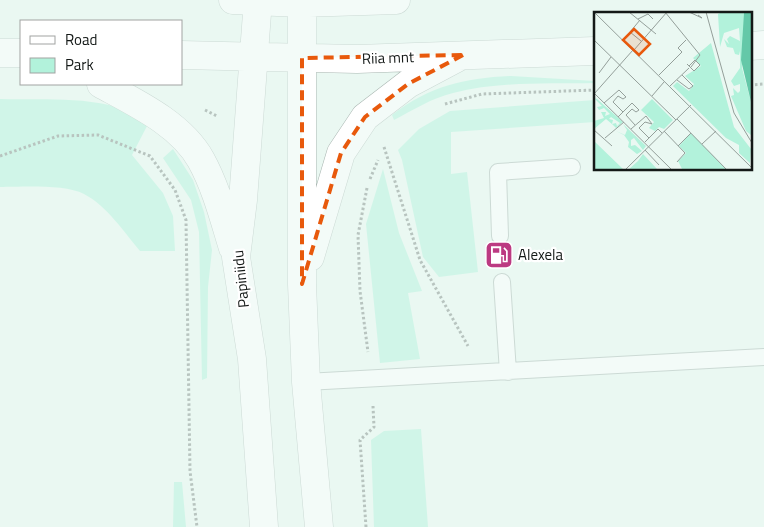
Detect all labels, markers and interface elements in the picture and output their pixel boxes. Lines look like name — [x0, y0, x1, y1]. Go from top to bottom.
inset map — [594, 12, 752, 170]
legend — [20, 20, 182, 85]
text: Road — [65, 28, 97, 51]
street label: Riia mnt — [361, 45, 415, 70]
text: Park — [65, 53, 94, 76]
fuel station icon: Alexela — [484, 240, 514, 270]
place label: Alexela — [518, 243, 564, 266]
street label: Papiniidu — [226, 249, 255, 309]

